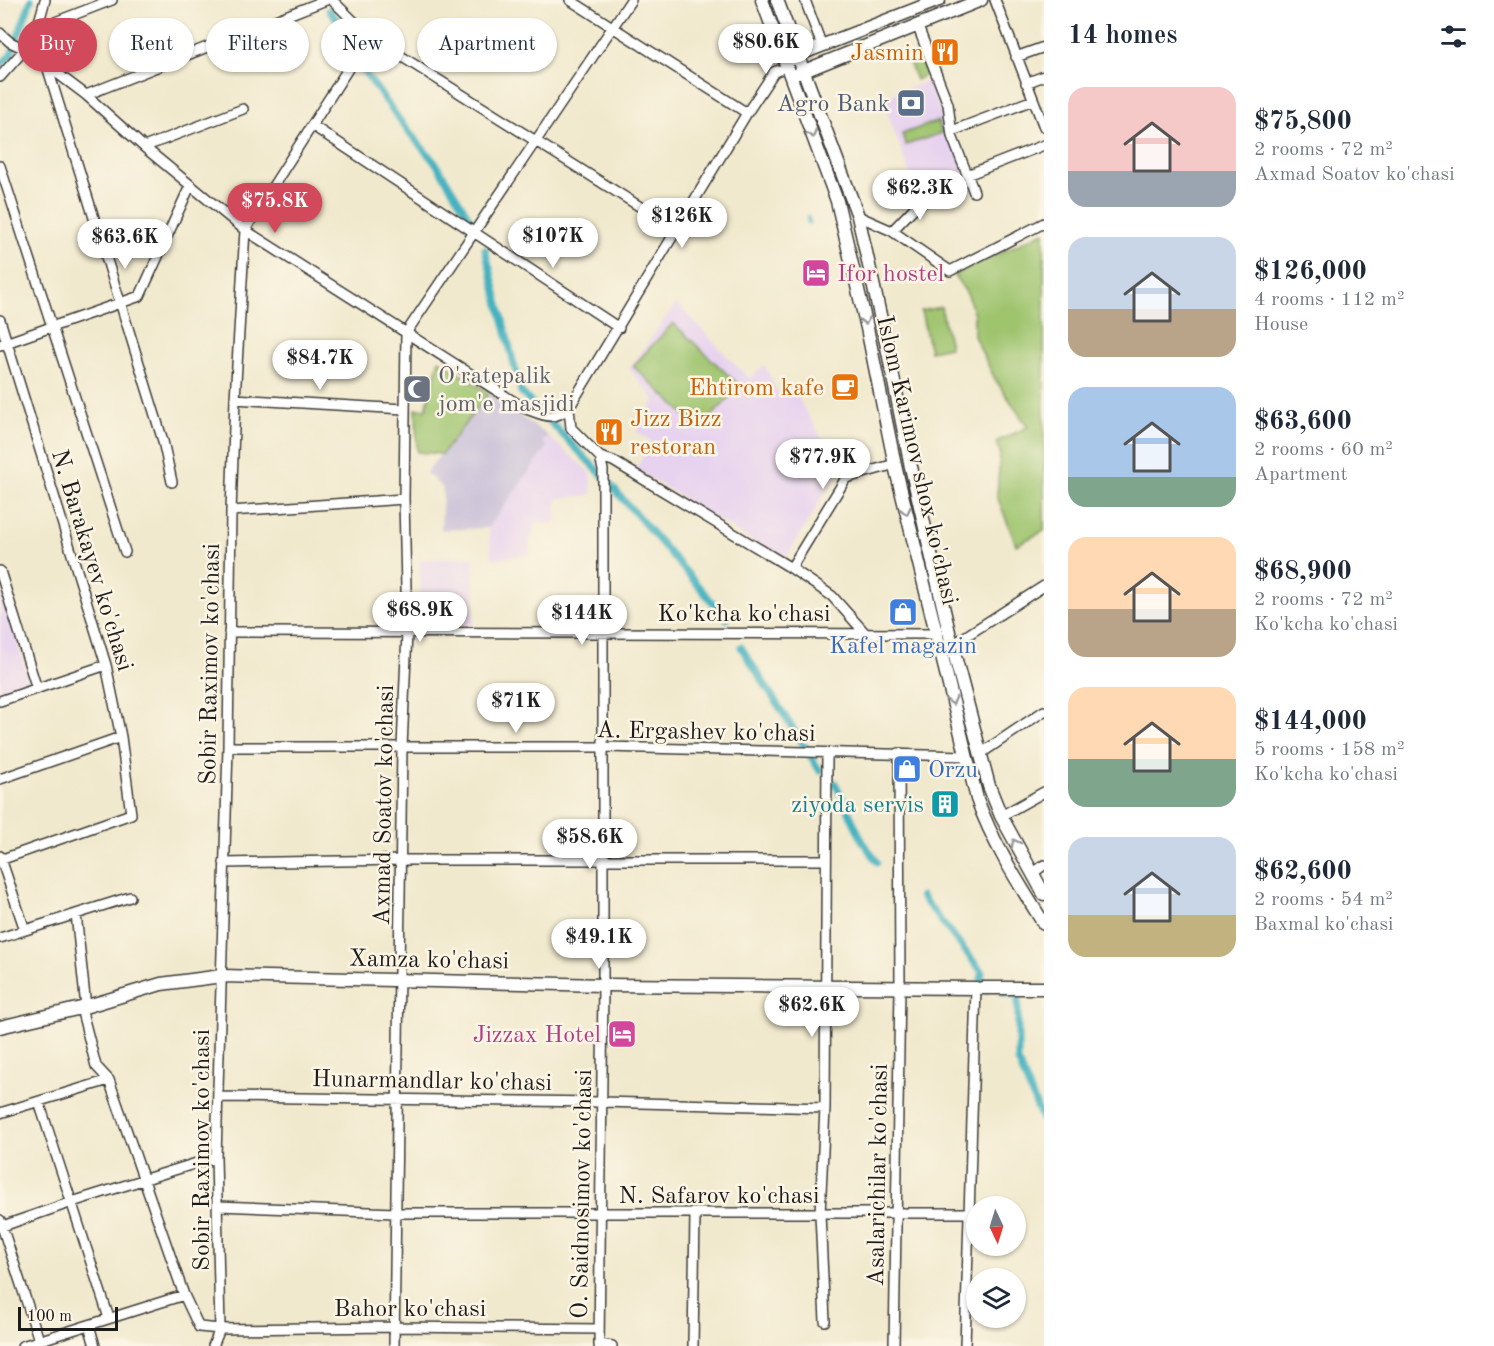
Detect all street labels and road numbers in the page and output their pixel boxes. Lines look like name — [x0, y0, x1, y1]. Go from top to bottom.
street label: Islom Karimov shox ko'chasi — [871, 313, 961, 607]
street label: N. Barakayev ko'chasi — [46, 447, 136, 674]
street label: Sobir Raximov ko'chasi — [197, 543, 225, 785]
street label: Ko'kcha ko'chasi — [658, 603, 830, 627]
street label: Axmad Soatov ko'chasi — [371, 684, 399, 926]
street label: A. Ergashev ko'chasi — [596, 719, 816, 747]
street label: Xamza ko'chasi — [349, 948, 509, 974]
street label: Sobir Raximov ko'chasi — [191, 1029, 215, 1271]
street label: Asalarichilar ko'chasi — [865, 1064, 893, 1287]
street label: Hunarmandlar ko'chasi — [312, 1068, 552, 1096]
street label: O. Saidnosimov ko'chasi — [569, 1069, 597, 1319]
street label: N. Safarov ko'chasi — [618, 1185, 820, 1209]
street label: Bahor ko'chasi — [334, 1298, 486, 1322]

